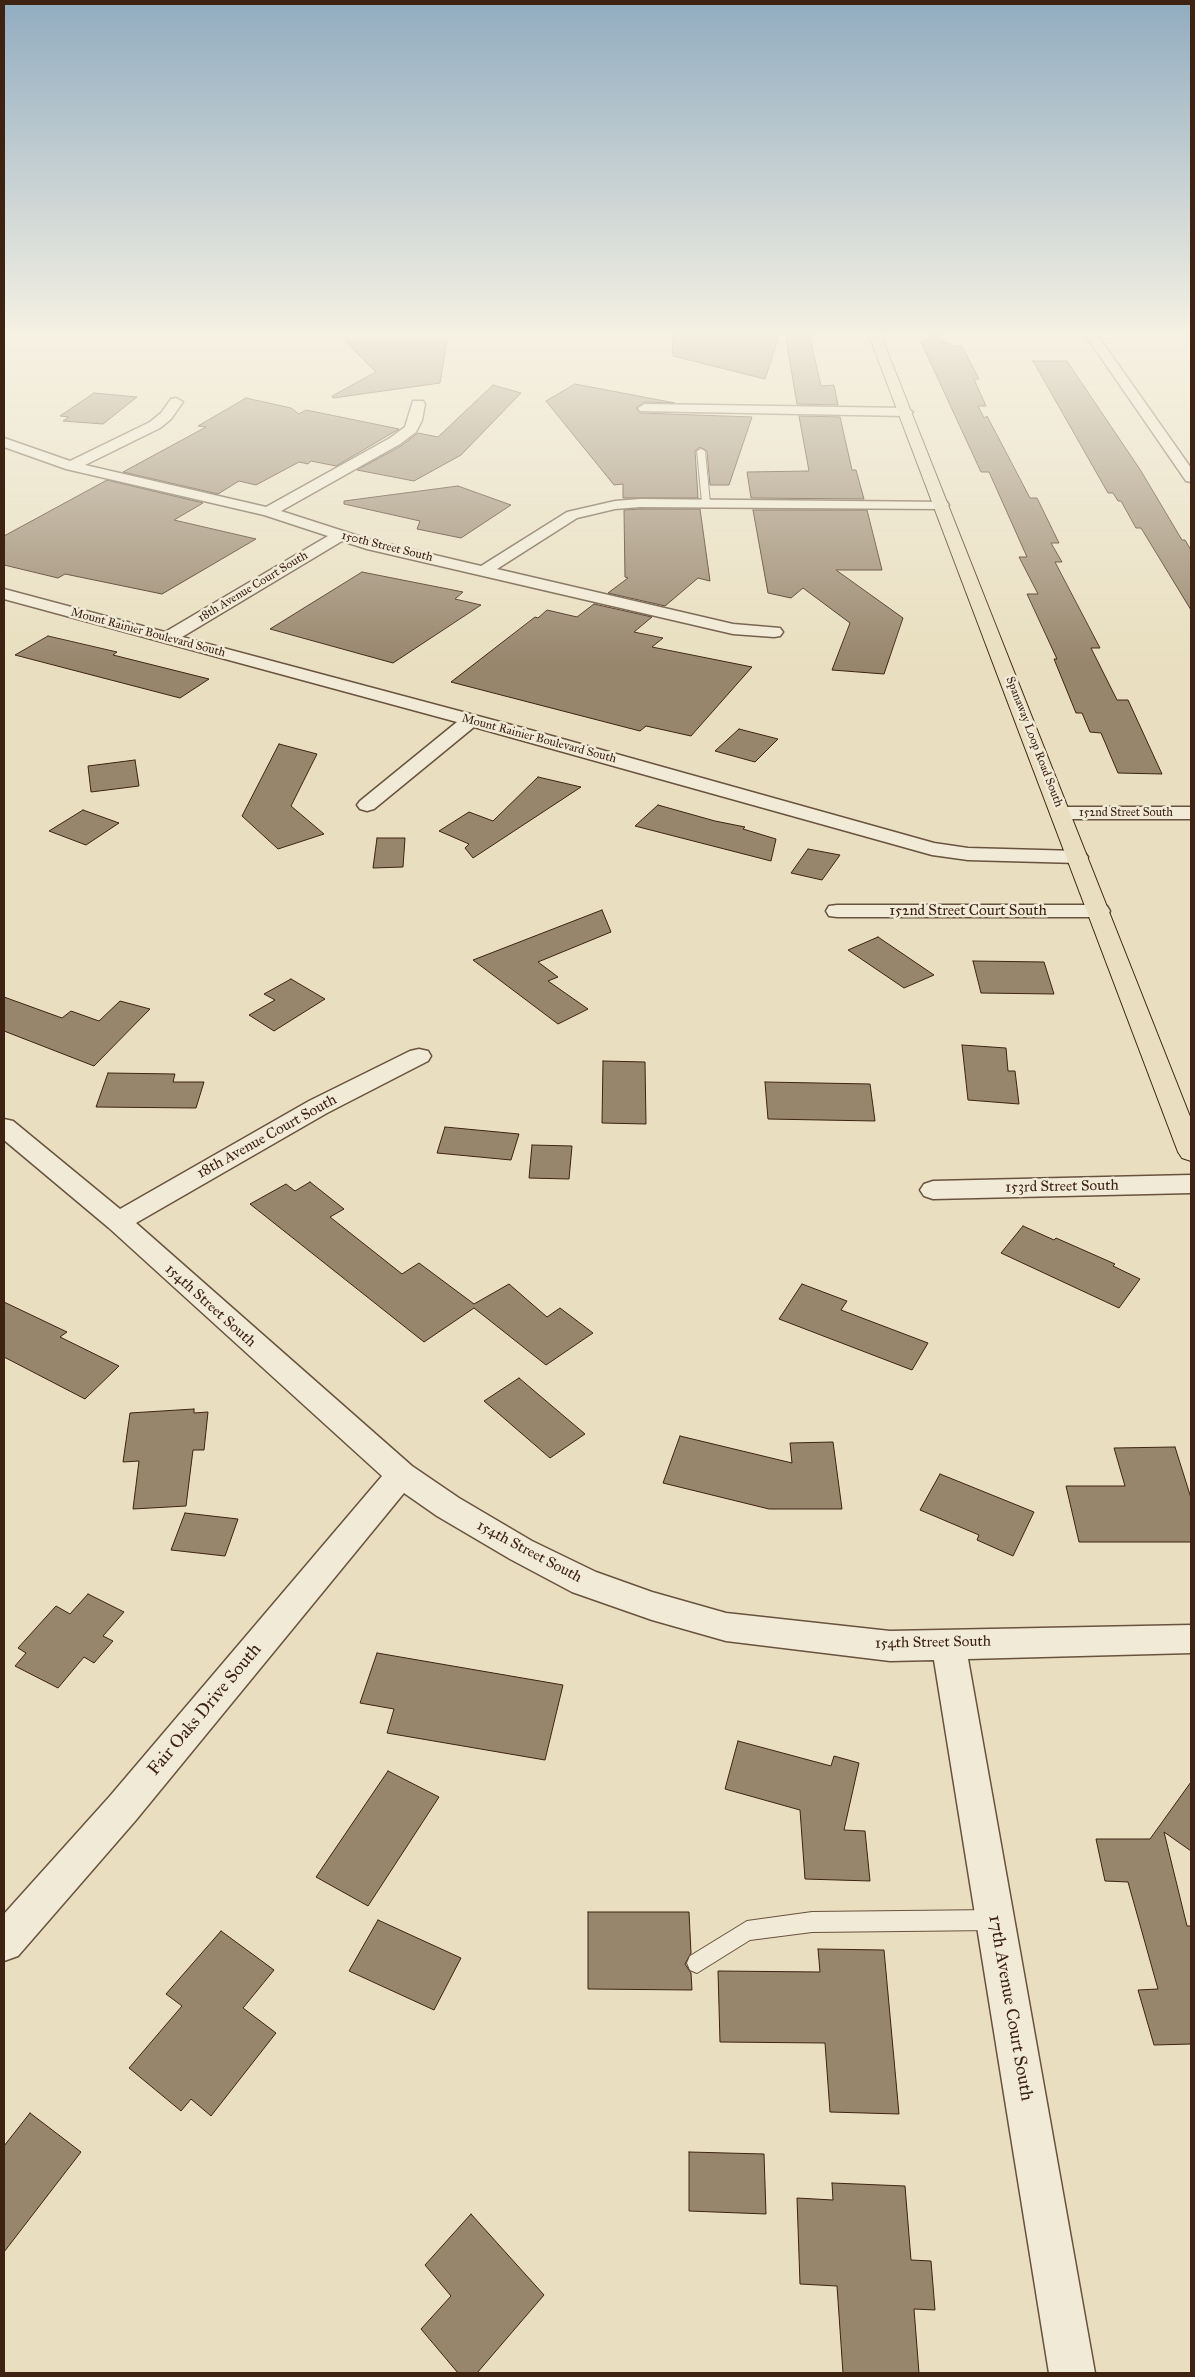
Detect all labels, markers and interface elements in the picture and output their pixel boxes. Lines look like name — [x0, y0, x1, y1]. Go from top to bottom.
street label: 150th Street South — [340, 529, 434, 565]
street label: 18th Avenue Court South — [195, 548, 311, 626]
street label: Mount Rainier Boulevard South — [69, 605, 227, 661]
street label: Spanaway Loop Road South — [1002, 675, 1066, 809]
street label: Mount Rainier Boulevard South — [460, 711, 618, 767]
street label: 152nd Street South — [1079, 806, 1173, 820]
street label: 152nd Street Court South — [889, 902, 1047, 920]
street label: 18th Avenue Court South — [194, 1091, 340, 1183]
street label: 153rd Street South — [1005, 1177, 1119, 1197]
street label: 154th Street South — [161, 1260, 259, 1352]
street label: 154th Street South — [474, 1517, 584, 1587]
street label: 154th Street South — [875, 1633, 991, 1653]
street label: Fair Oaks Drive South — [143, 1640, 267, 1780]
street label: 17th Avenue Court South — [983, 1913, 1037, 2103]

